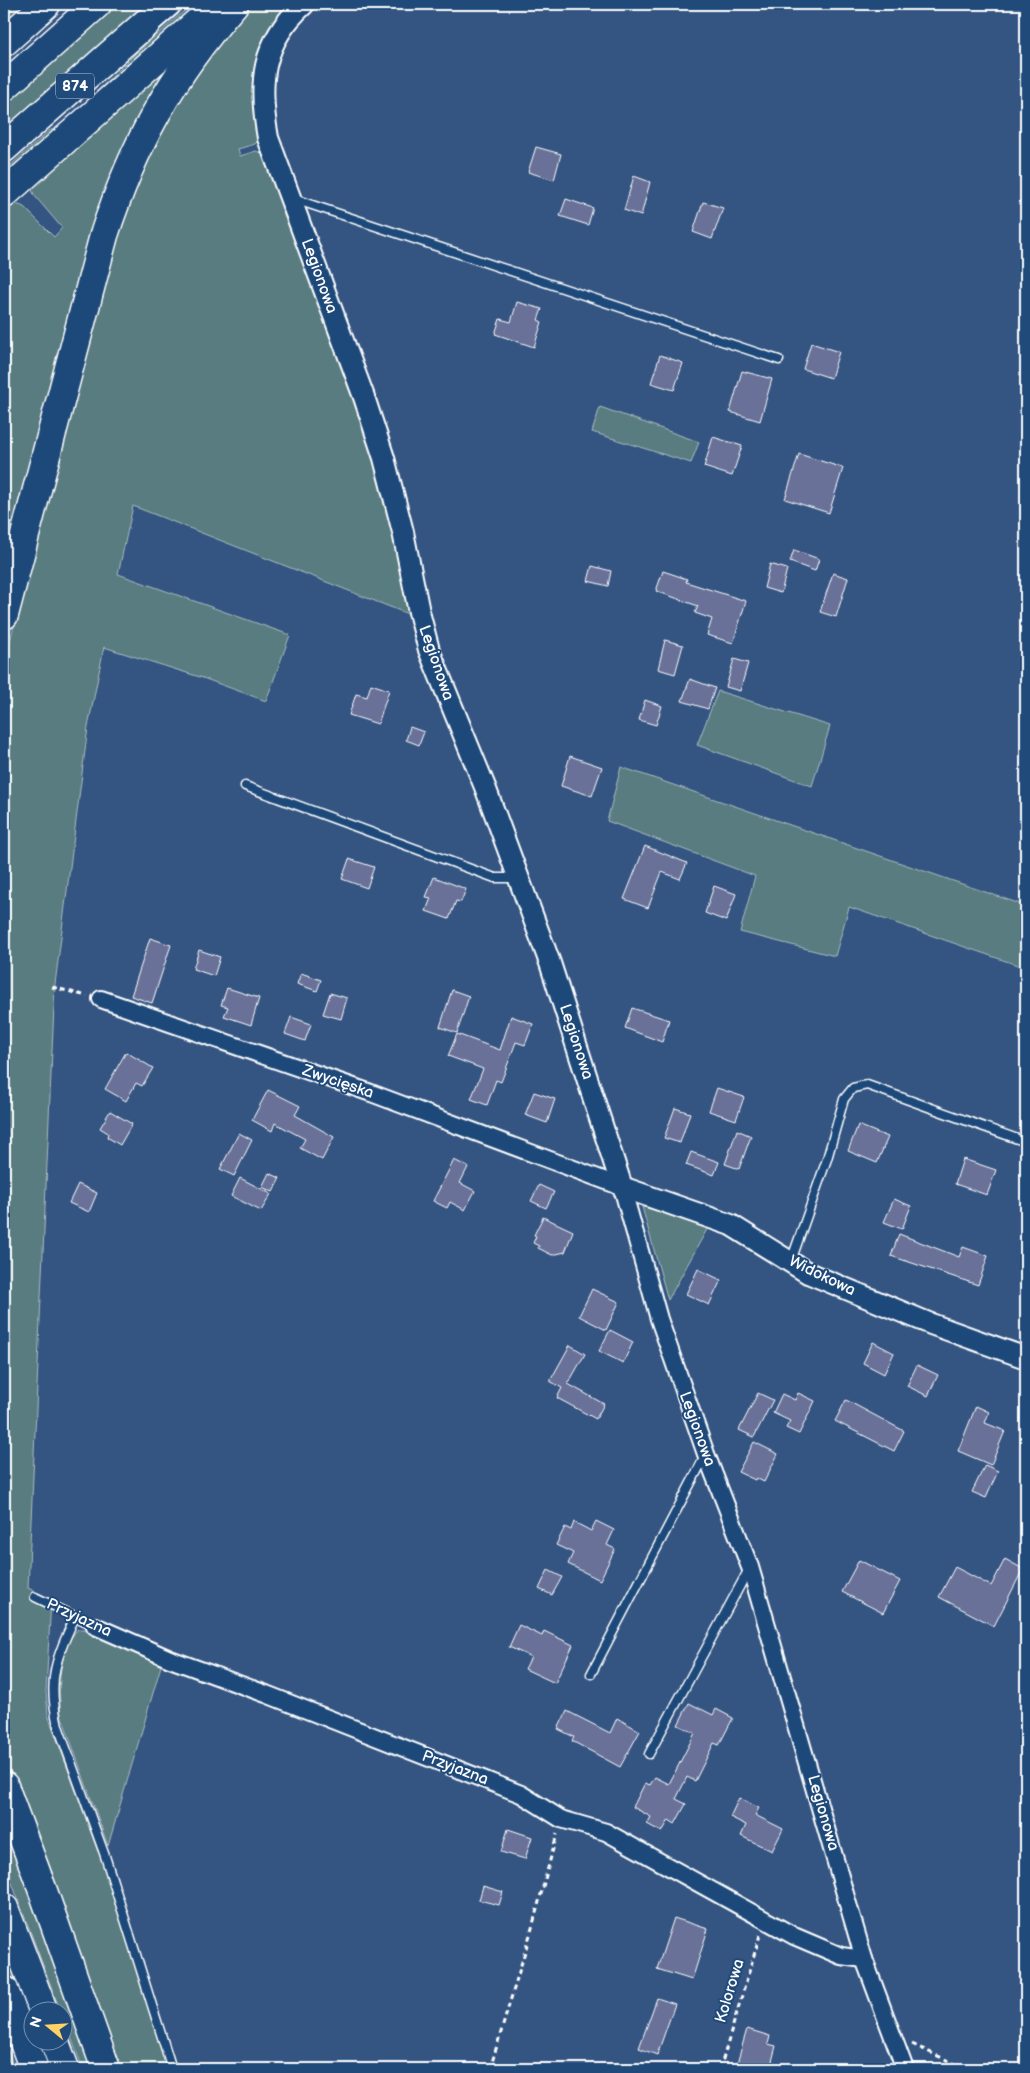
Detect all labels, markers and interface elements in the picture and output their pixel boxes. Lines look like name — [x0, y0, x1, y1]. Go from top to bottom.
road number: 874 — [56, 74, 94, 98]
street label: Legionowa — [297, 236, 341, 316]
street label: Legionowa — [414, 623, 458, 703]
street label: Legionowa — [555, 1002, 597, 1082]
street label: Zwycięska — [299, 1061, 376, 1103]
street label: Widokowa — [785, 1252, 859, 1300]
street label: Legionowa — [675, 1389, 719, 1469]
street label: Przyjazna — [43, 1595, 115, 1641]
street label: Przyjazna — [419, 1747, 491, 1789]
street label: Legionowa — [803, 1773, 843, 1853]
street label: Kolorowa — [711, 1957, 749, 2025]
north arrow — [22, 2000, 72, 2050]
text: N — [26, 2015, 46, 2030]

